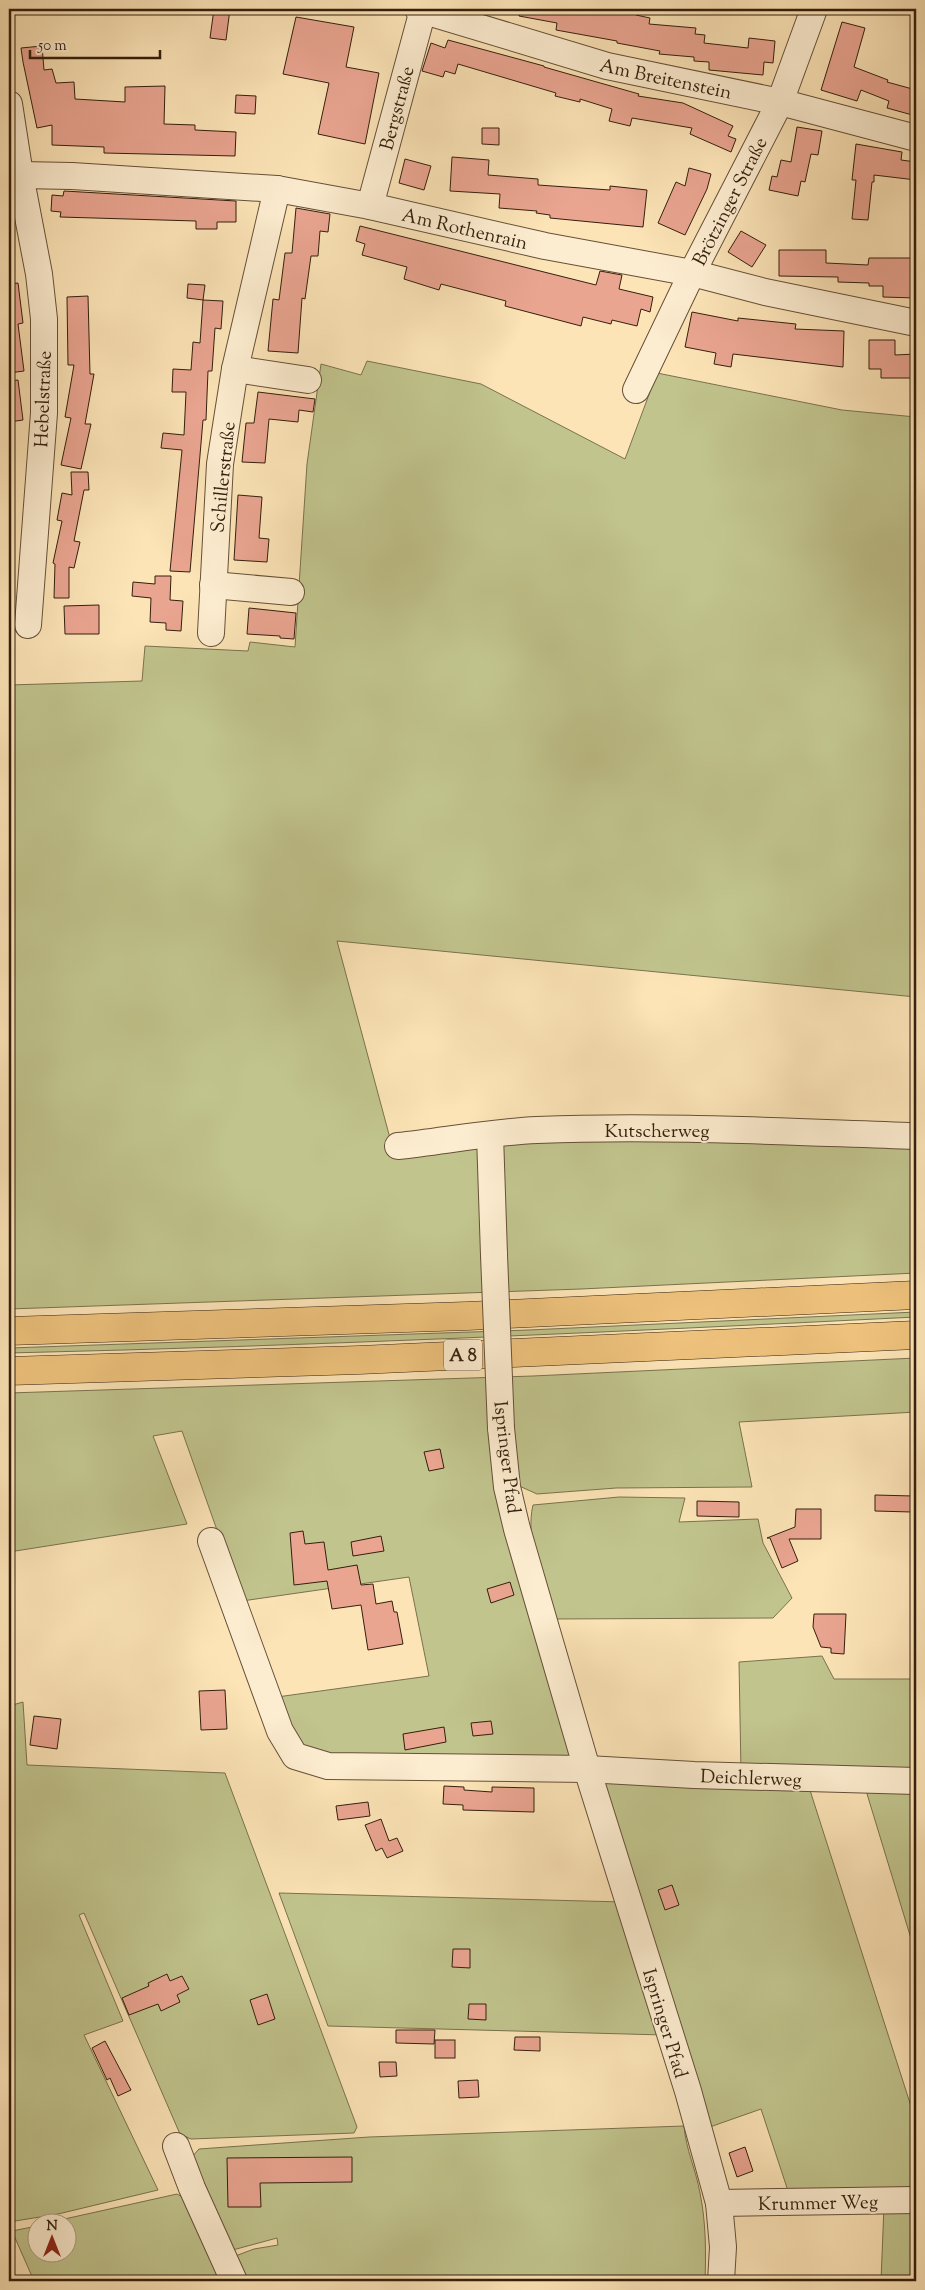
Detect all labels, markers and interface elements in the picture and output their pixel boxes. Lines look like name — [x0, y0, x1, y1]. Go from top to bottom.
scale bar — [30, 28, 160, 60]
text: 50 m — [37, 36, 67, 57]
street label: Am Breitenstein — [597, 53, 734, 108]
street label: Bergstraße — [374, 64, 423, 154]
street label: Brötzinger Straße — [687, 133, 775, 271]
street label: Am Rothenrain — [399, 203, 530, 258]
street label: Hebelstraße — [29, 350, 60, 448]
street label: Schillerstraße — [205, 420, 244, 534]
street label: Kutscherweg — [604, 1119, 710, 1146]
road number: A 8 — [444, 1340, 482, 1370]
street label: Ispringer Pfad — [485, 1399, 526, 1515]
street label: Deichlerweg — [700, 1764, 802, 1795]
street label: Ispringer Pfad — [634, 1966, 693, 2082]
street label: Krummer Weg — [758, 2190, 878, 2219]
north arrow — [28, 2212, 78, 2262]
text: N — [46, 2217, 58, 2237]

